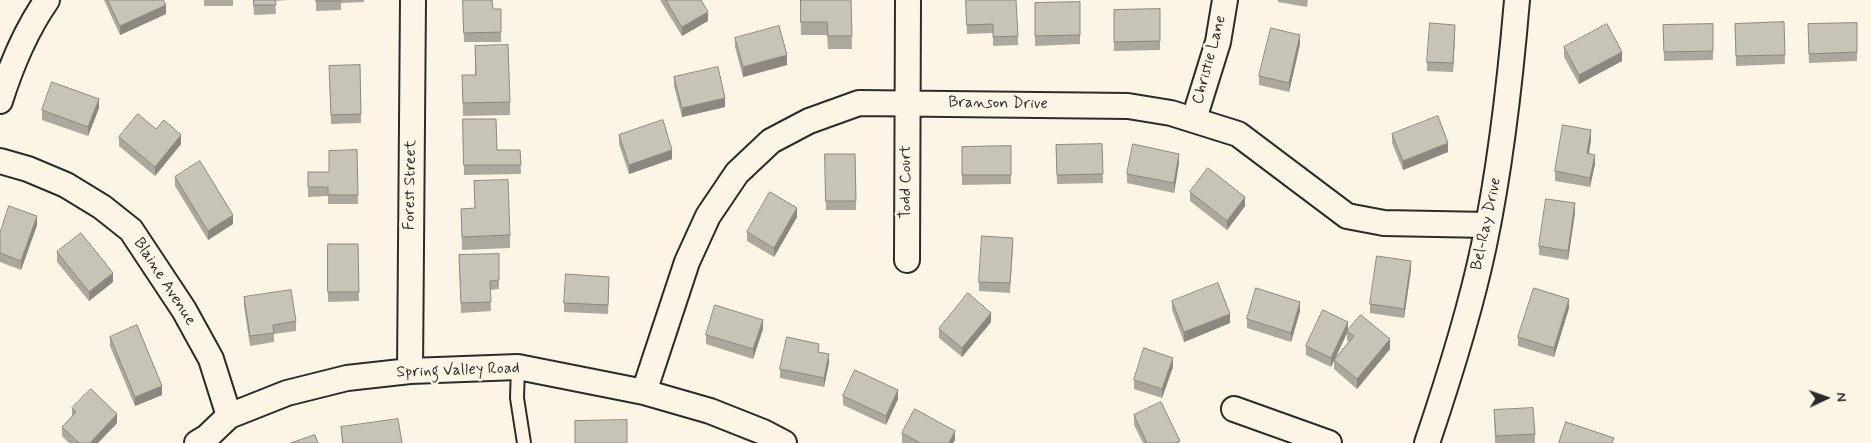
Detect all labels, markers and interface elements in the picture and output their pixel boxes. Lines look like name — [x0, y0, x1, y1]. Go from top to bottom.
street label: Christie Lane — [1189, 13, 1231, 107]
street label: Branson Drive — [948, 94, 1048, 114]
street label: Forest Street — [401, 140, 421, 230]
street label: Todd Court — [897, 145, 917, 219]
street label: Bel-Ray Drive — [1468, 176, 1506, 272]
street label: Blaine Avenue — [129, 235, 199, 329]
street label: Spring Valley Road — [396, 359, 520, 383]
north arrow — [1801, 373, 1851, 423]
text: N — [1832, 392, 1850, 402]

